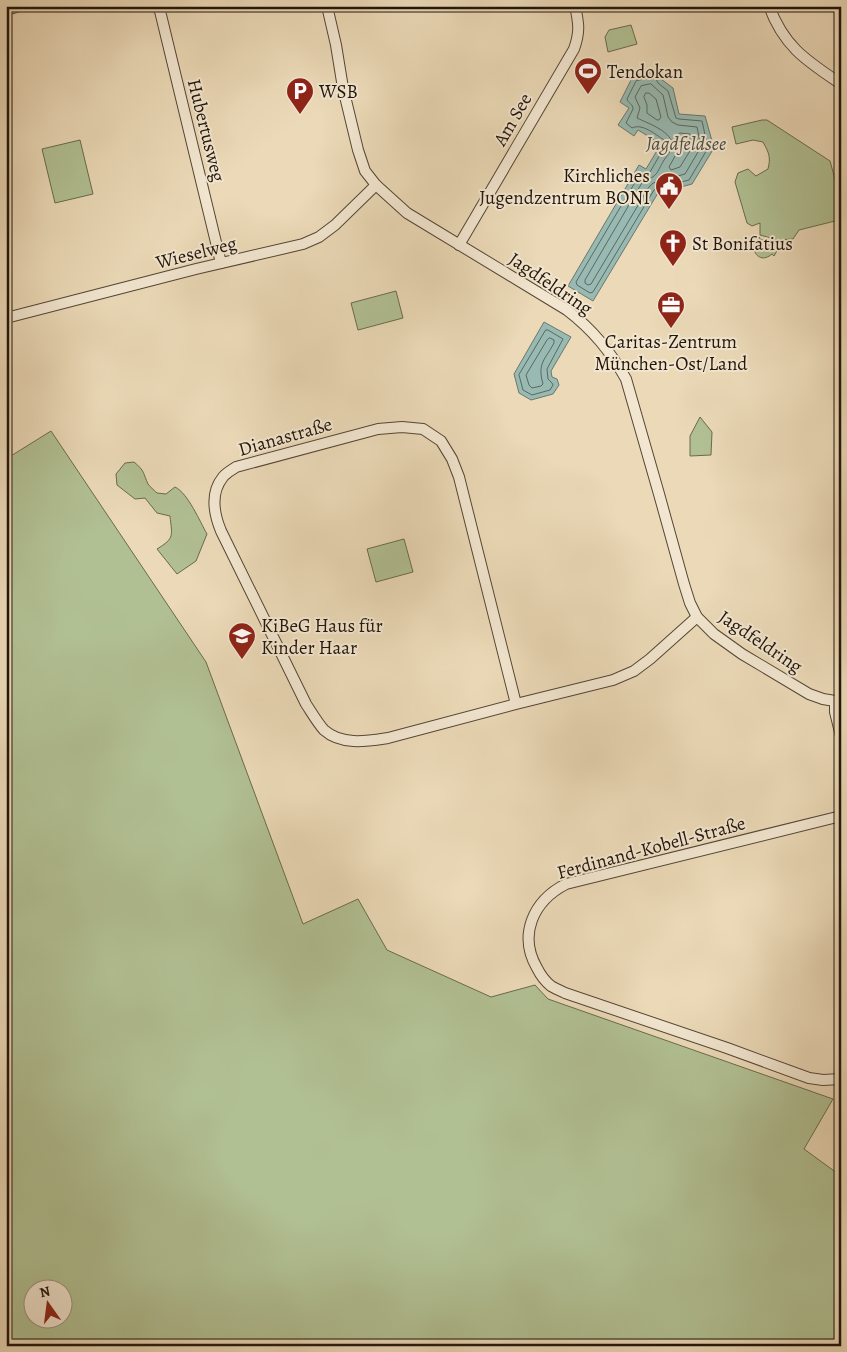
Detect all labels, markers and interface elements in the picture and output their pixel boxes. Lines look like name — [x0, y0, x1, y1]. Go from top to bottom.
sports icon: Tendokan — [573, 56, 603, 95]
place label: Tendokan — [607, 59, 683, 85]
street label: Hubertusweg — [181, 76, 231, 185]
parking icon: WSB — [285, 76, 315, 115]
place label: WSB — [318, 79, 358, 105]
street label: Am See — [487, 88, 538, 152]
water label: Jagdfeldsee — [645, 130, 726, 157]
place label: Kirchliches Jugendzentrum BONI — [479, 163, 650, 211]
public building icon: Kirchliches Jugendzentrum BONI — [654, 171, 684, 210]
church icon: St Bonifatius — [658, 228, 688, 267]
street label: Wieselweg — [152, 230, 240, 276]
place label: St Bonifatius — [692, 231, 793, 257]
street label: Jagdfeldring — [503, 246, 598, 322]
office icon: Caritas-Zentrum München-Ost/Land — [656, 290, 686, 329]
place label: Caritas-Zentrum München-Ost/Land — [594, 329, 748, 377]
street label: Dianastraße — [235, 411, 335, 463]
street label: Jagdfeldring — [713, 604, 808, 680]
place label: KiBeG Haus für Kinder Haar — [261, 613, 383, 661]
school or university icon: KiBeG Haus für Kinder Haar — [227, 621, 257, 660]
street label: Ferdinand-Kobell-Straße — [554, 810, 748, 886]
north arrow — [22, 1280, 72, 1330]
text: N — [38, 1281, 52, 1302]

